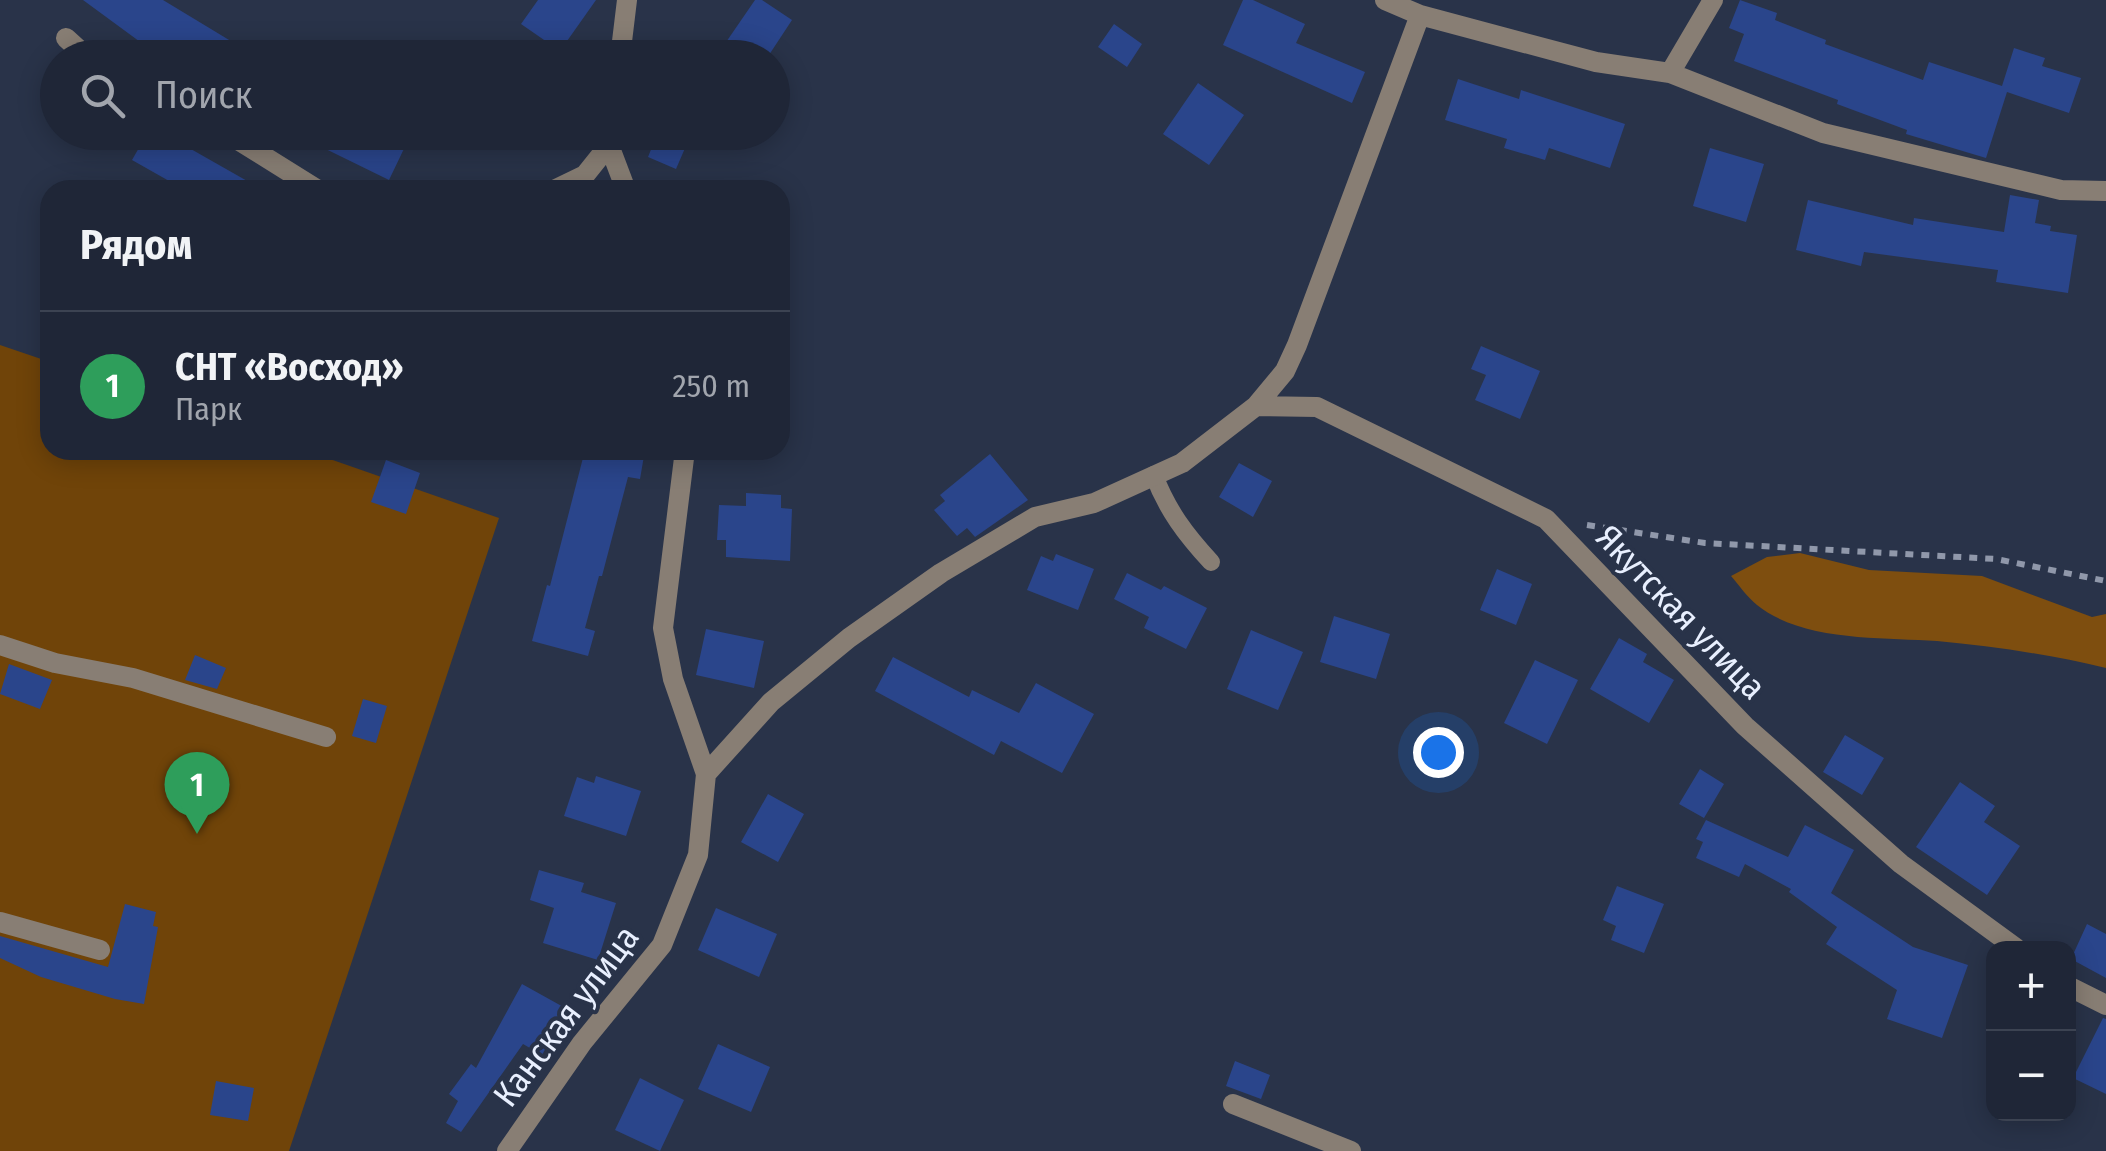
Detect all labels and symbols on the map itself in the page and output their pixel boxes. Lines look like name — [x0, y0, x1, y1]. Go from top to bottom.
street label: Якутская улица — [1587, 516, 1775, 708]
your location — [1413, 727, 1464, 778]
pin: 1 — [164, 752, 230, 834]
street label: Канская улица — [484, 917, 648, 1115]

